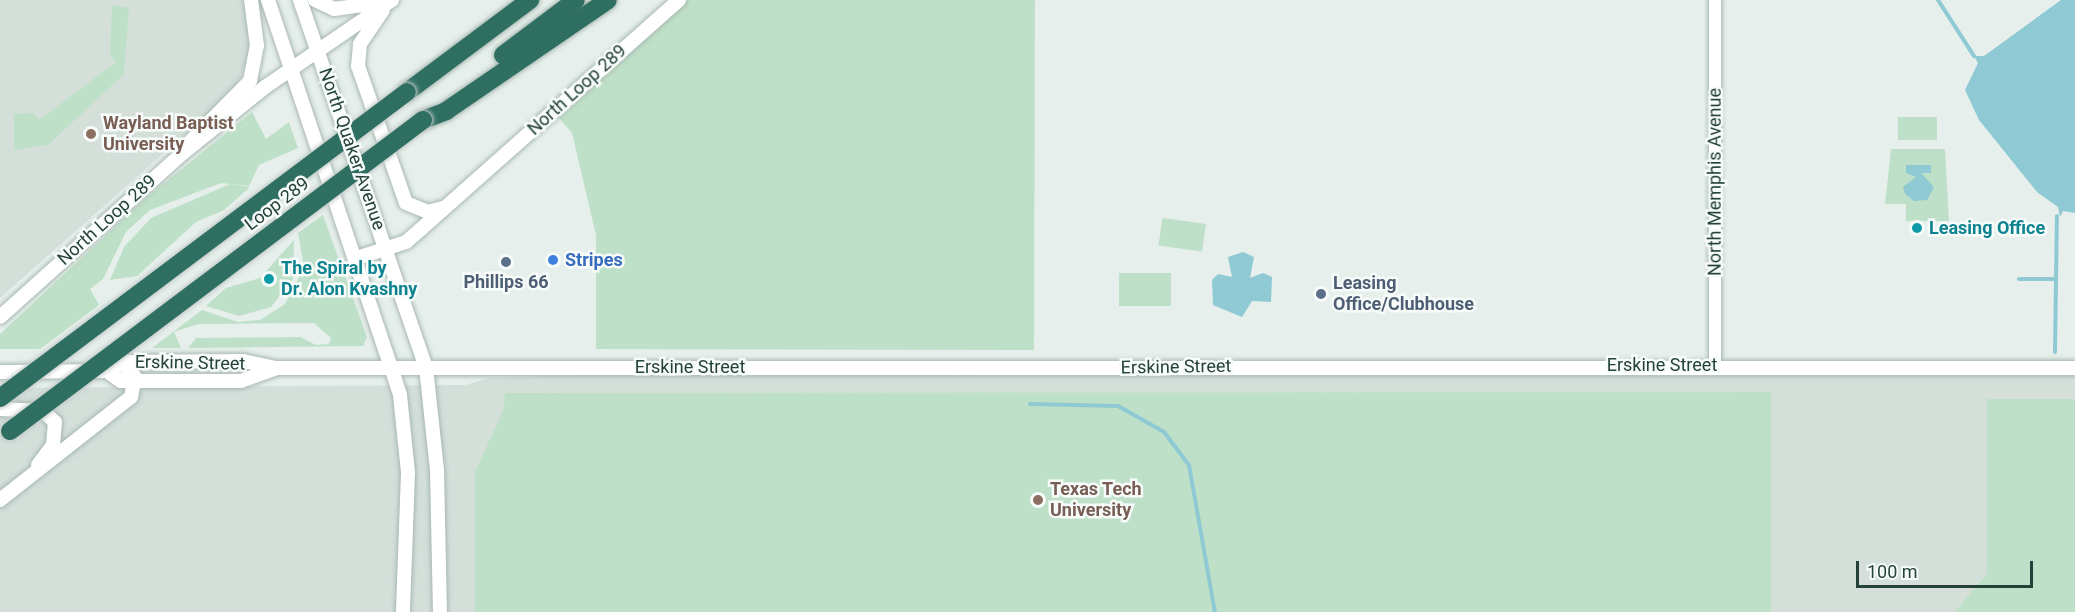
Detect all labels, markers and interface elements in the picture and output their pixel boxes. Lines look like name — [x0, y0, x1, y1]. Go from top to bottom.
street label: North Loop 289 — [523, 40, 631, 140]
street label: North Quaker Avenue — [314, 65, 390, 233]
street label: North Memphis Avenue — [1704, 88, 1726, 276]
place label: Wayland Baptist University — [103, 113, 234, 156]
marker: Wayland Baptist University — [84, 127, 98, 141]
street label: North Loop 289 — [53, 170, 161, 270]
street label: Loop 289 — [240, 173, 314, 235]
place label: Leasing Office — [1929, 217, 2045, 239]
marker: Leasing Office — [1910, 221, 1924, 235]
place label: Stripes — [565, 249, 623, 271]
marker: Stripes — [546, 253, 560, 267]
marker: Phillips 66 — [499, 255, 513, 269]
place label: The Spiral by Dr. Alon Kvashny — [281, 258, 417, 300]
place label: Phillips 66 — [463, 271, 549, 293]
marker: The Spiral by Dr. Alon Kvashny — [262, 272, 276, 286]
place label: Leasing Office/Clubhouse — [1333, 273, 1474, 316]
marker: Leasing Office/Clubhouse — [1314, 287, 1328, 301]
street label: Erskine Street — [135, 351, 245, 375]
street label: Erskine Street — [1607, 354, 1717, 376]
street label: Erskine Street — [1121, 355, 1231, 379]
street label: Erskine Street — [635, 356, 745, 378]
place label: Texas Tech University — [1050, 479, 1142, 522]
marker: Texas Tech University — [1031, 493, 1045, 507]
scale bar — [1859, 549, 2036, 587]
text: 100 m — [1867, 561, 1918, 582]

